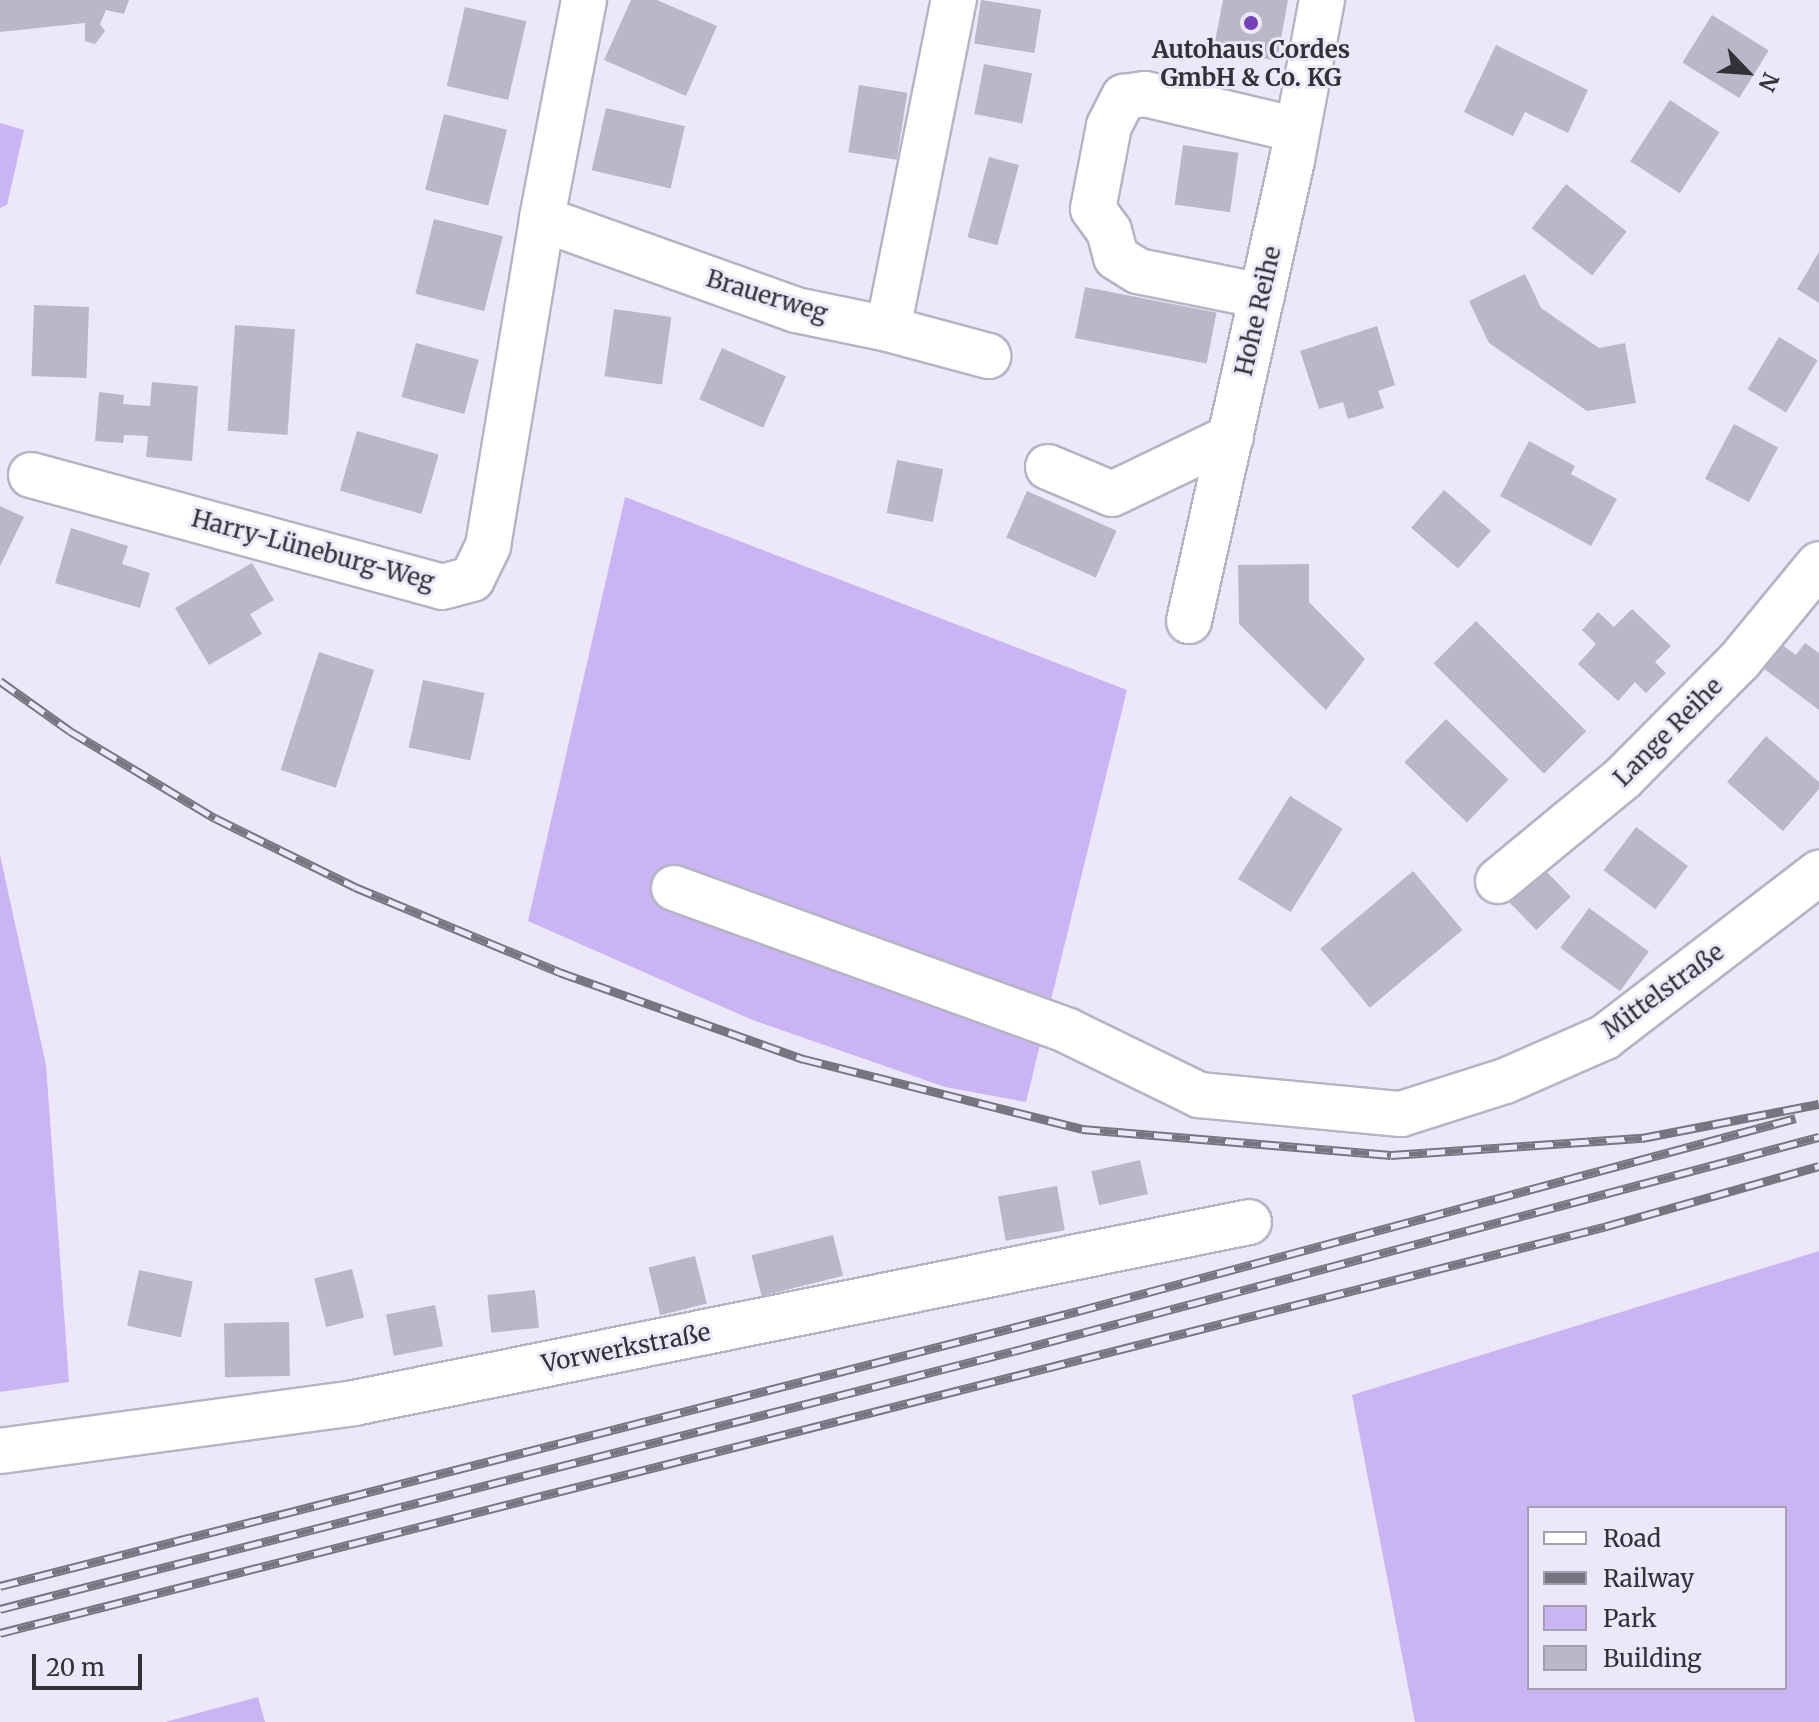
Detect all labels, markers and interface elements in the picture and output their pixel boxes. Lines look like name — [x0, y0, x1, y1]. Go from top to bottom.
marker: Autohaus Cordes GmbH & Co. KG — [1242, 14, 1260, 32]
north arrow — [1707, 32, 1787, 112]
place label: Autohaus Cordes GmbH & Co. KG — [1152, 36, 1350, 92]
text: N — [1752, 68, 1785, 96]
street label: Hohe Reihe — [1229, 244, 1287, 378]
street label: Brauerweg — [703, 264, 831, 328]
street label: Harry-Lüneburg-Weg — [188, 504, 438, 596]
street label: Lange Reihe — [1608, 672, 1728, 792]
street label: Mittelstraße — [1597, 937, 1729, 1045]
street label: Vorwerkstraße — [539, 1318, 713, 1378]
legend — [1527, 1506, 1787, 1690]
text: Road — [1603, 1523, 1661, 1554]
text: Railway — [1603, 1563, 1694, 1594]
text: Park — [1603, 1603, 1656, 1634]
scale bar — [36, 1638, 146, 1688]
text: Building — [1603, 1643, 1702, 1674]
text: 20 m — [46, 1652, 105, 1683]

